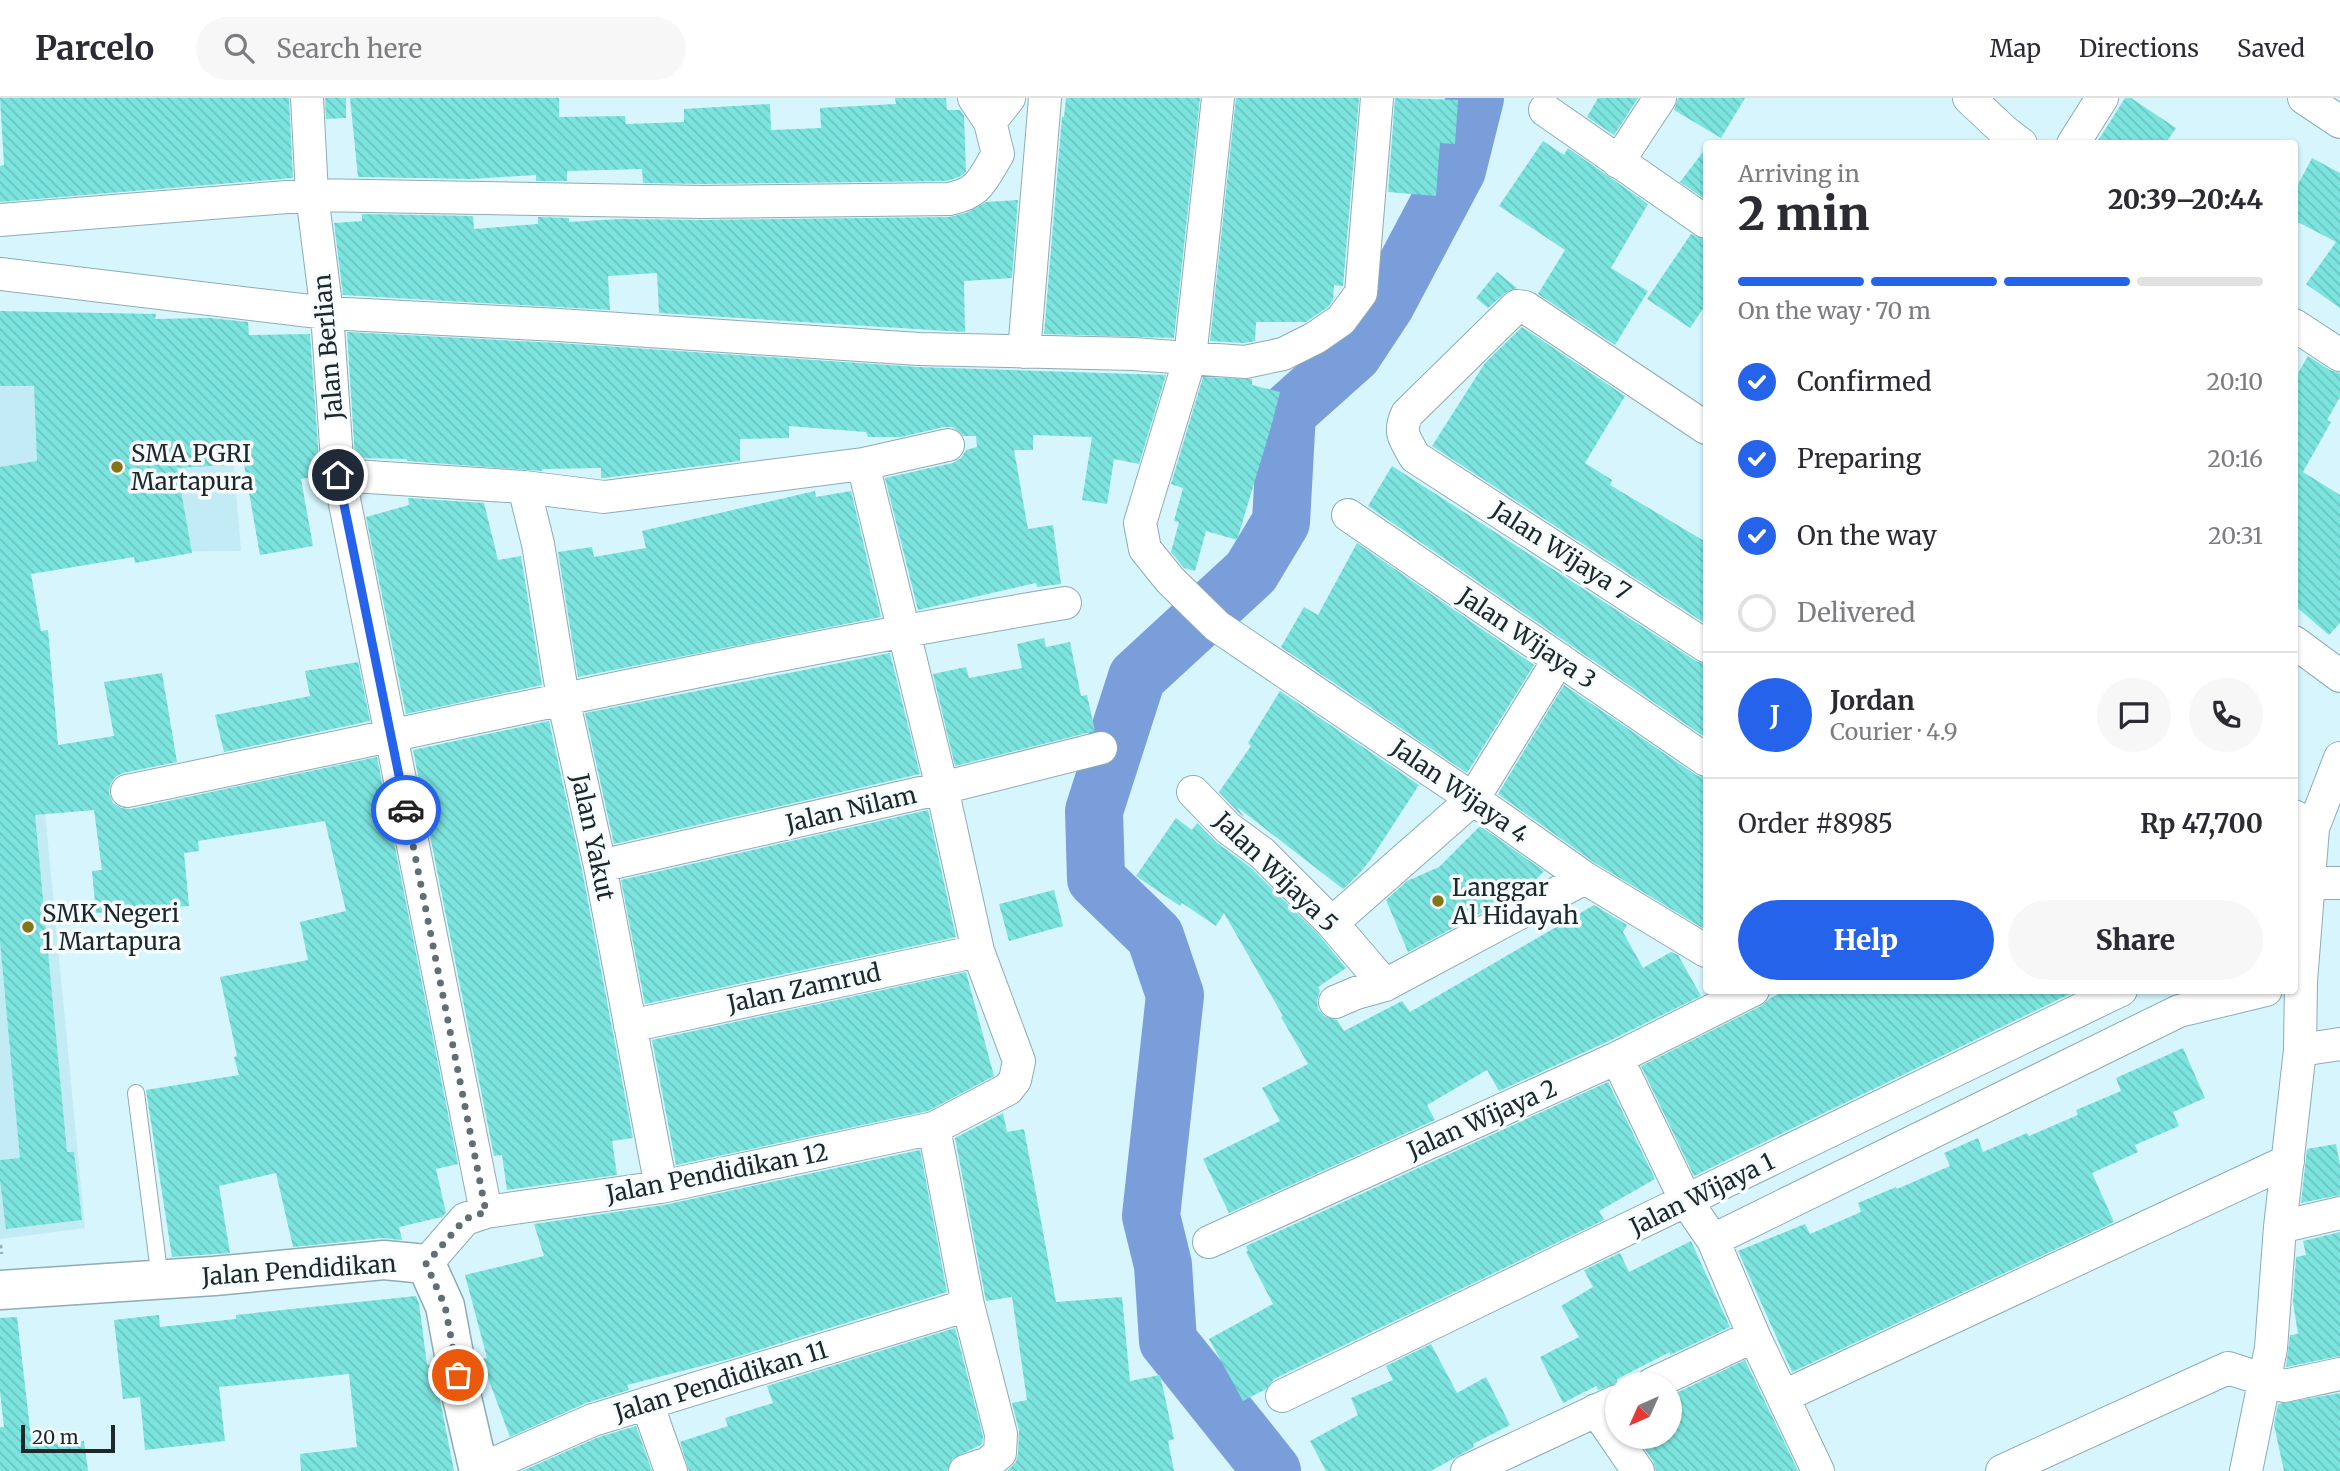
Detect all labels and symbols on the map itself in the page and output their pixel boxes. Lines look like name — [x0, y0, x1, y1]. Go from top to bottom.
street label: Jalan Berlian — [306, 273, 350, 422]
place label: SMA PGRI Martapura — [131, 438, 254, 497]
pin — [308, 445, 368, 505]
marker: SMA PGRI Martapura — [109, 459, 125, 475]
street label: Jalan Wijaya 7 — [1485, 494, 1636, 608]
street label: Jalan Wijaya 3 — [1451, 580, 1602, 696]
street label: Jalan Wijaya 4 — [1384, 732, 1535, 850]
street label: Jalan Yakut — [564, 770, 622, 904]
courier — [371, 775, 441, 845]
street label: Jalan Nilam — [782, 779, 920, 839]
street label: Jalan Wijaya 5 — [1207, 805, 1344, 939]
place label: Langgar Al Hidayah — [1451, 872, 1579, 931]
marker: Langgar Al Hidayah — [1430, 893, 1446, 909]
place label: SMK Negeri 1 Martapura — [42, 898, 181, 957]
marker: SMK Negeri 1 Martapura — [20, 919, 36, 935]
street label: Jalan Zamrud — [724, 957, 883, 1020]
street label: Jalan Wijaya 2 — [1401, 1072, 1562, 1166]
street label: Jalan Pendidikan 12 — [602, 1136, 831, 1210]
street label: Jalan Wijaya 1 — [1624, 1146, 1779, 1243]
street label: Jalan Pendidikan — [200, 1248, 397, 1292]
street label: Jalan Pendidikan 11 — [610, 1334, 832, 1429]
pin — [428, 1345, 488, 1405]
north arrow — [1605, 1372, 1682, 1449]
scale bar — [21, 1422, 116, 1454]

